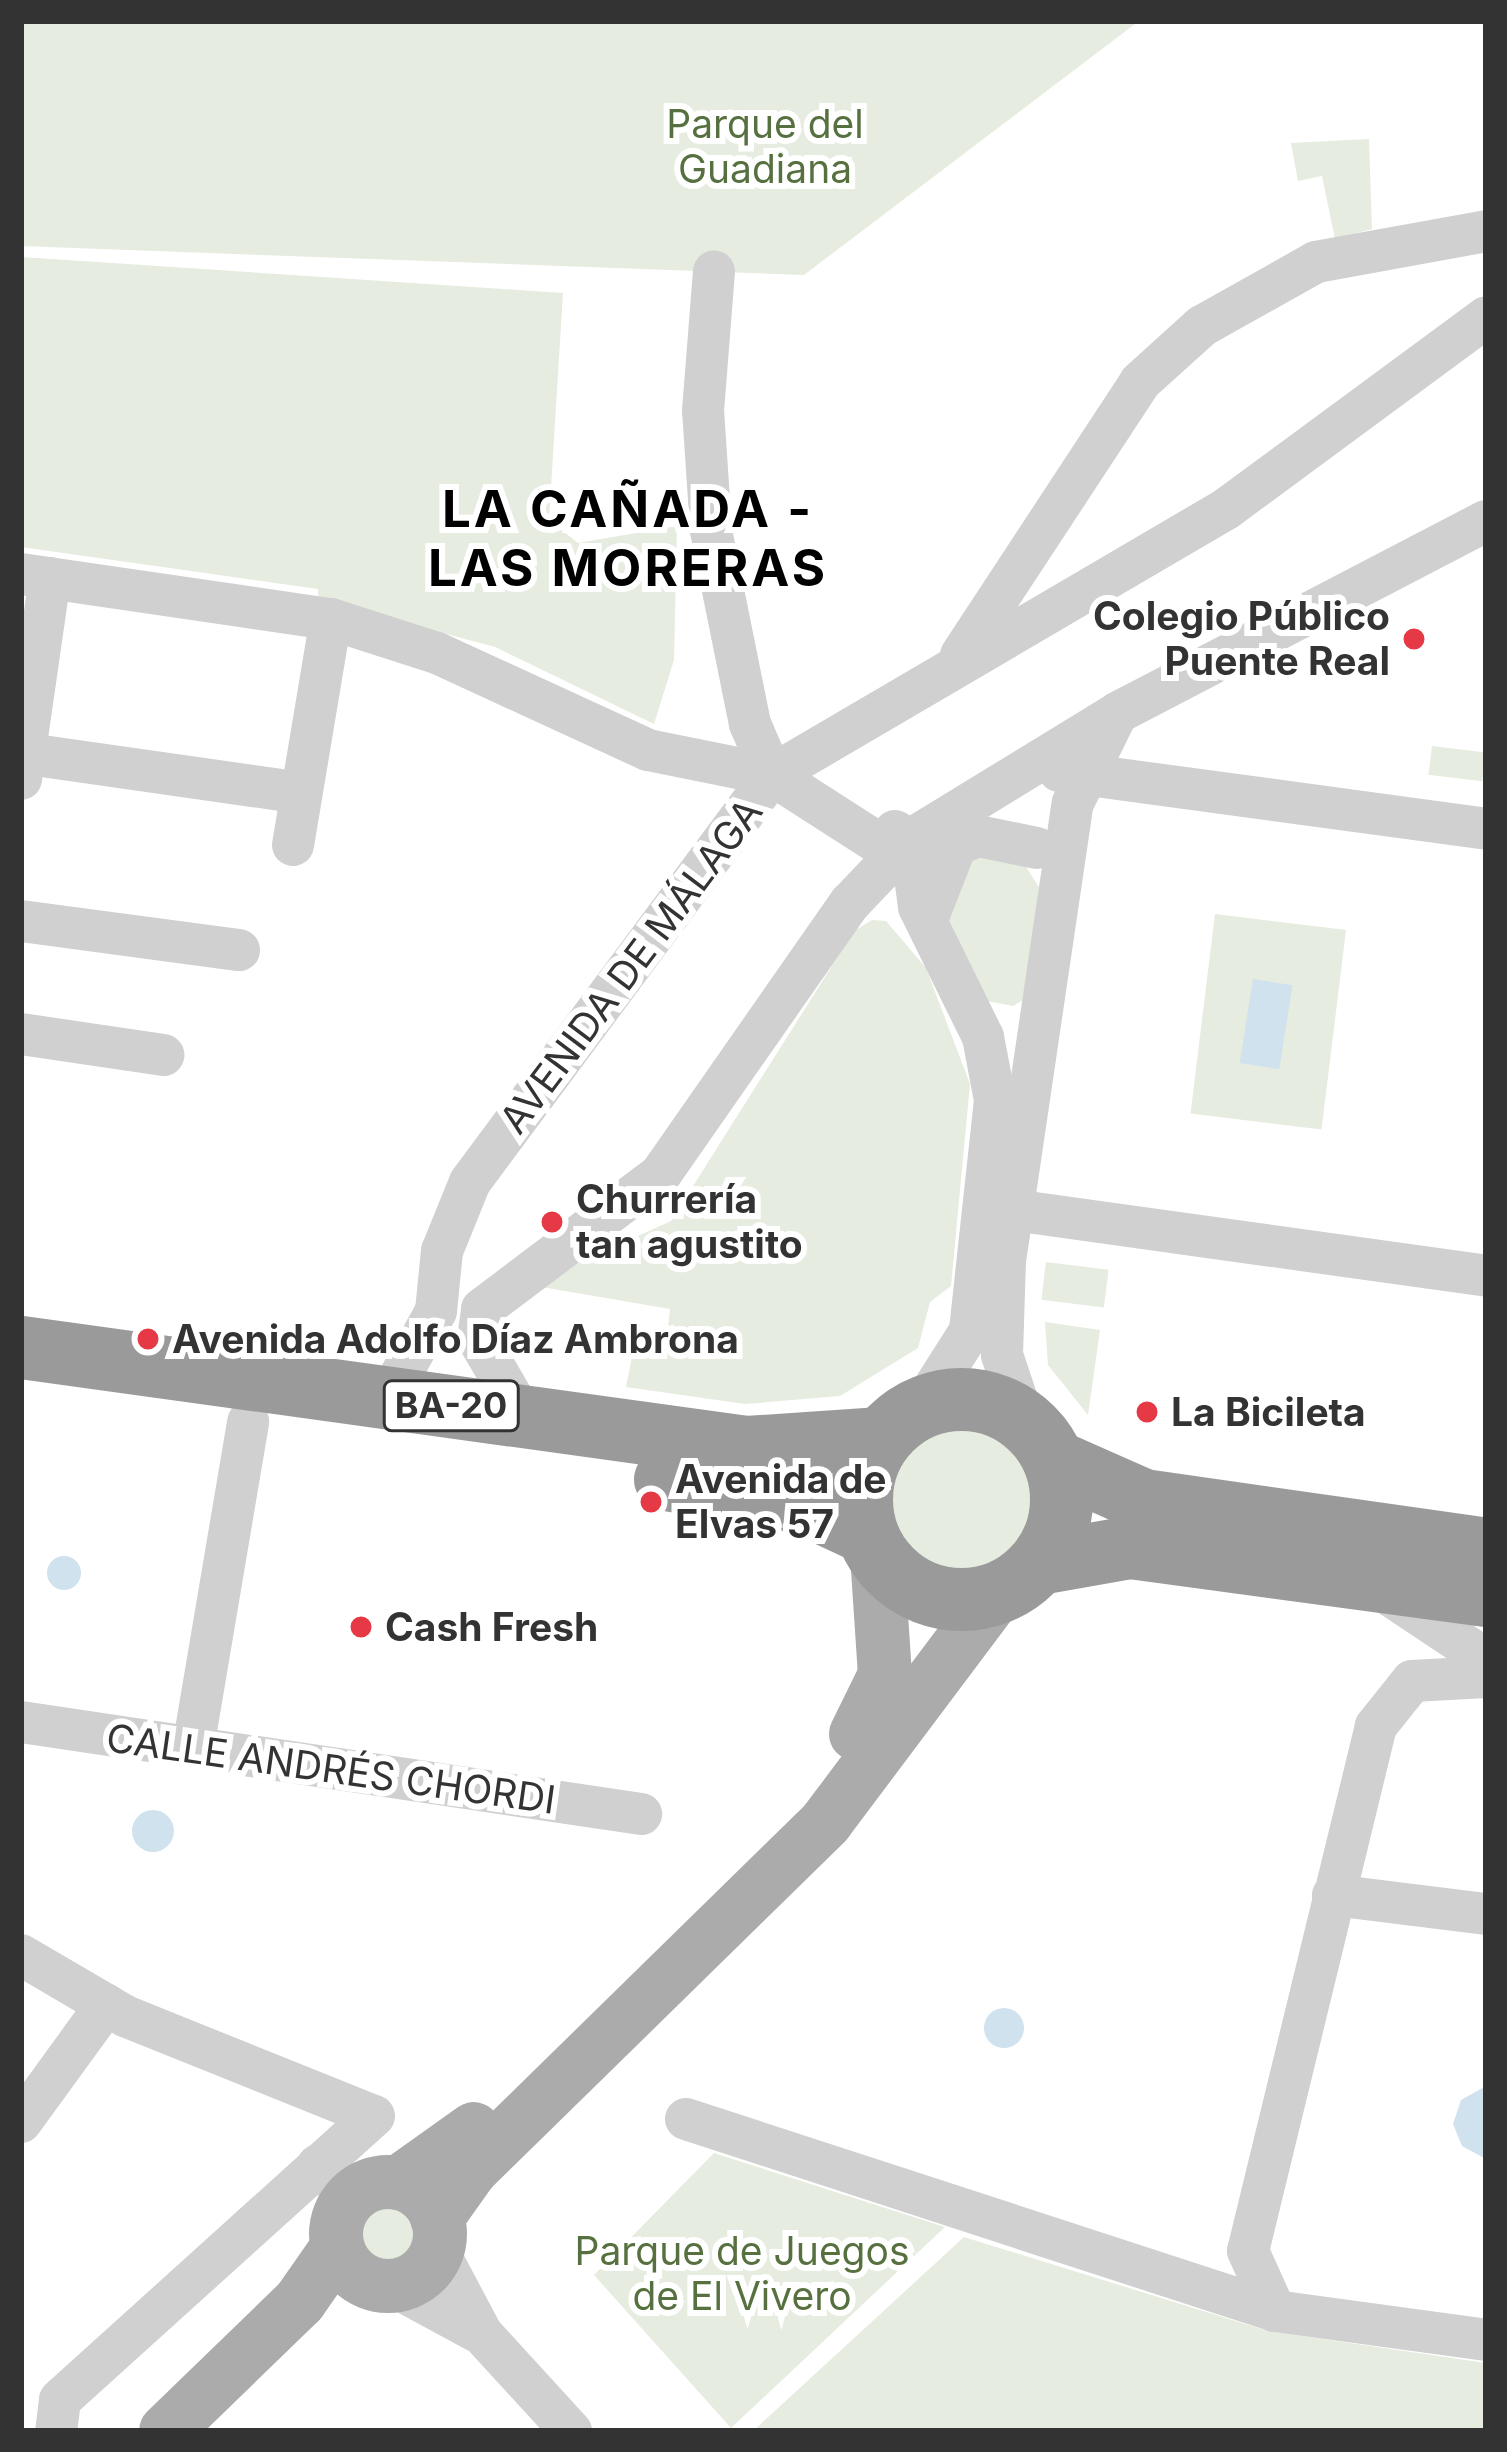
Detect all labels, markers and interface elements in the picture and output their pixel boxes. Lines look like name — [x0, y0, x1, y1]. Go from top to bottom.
park label: Parque del Guadiana — [666, 102, 864, 193]
district label: LA CAÑADA - LAS MORERAS — [428, 479, 828, 599]
place label: Colegio Público Puente Real — [1093, 594, 1390, 685]
marker: Colegio Público Puente Real — [1401, 626, 1427, 652]
street label: AVENIDA DE MÁLAGA — [490, 790, 772, 1142]
place label: Churrería tan agustito — [576, 1177, 803, 1268]
marker: Churrería tan agustito — [539, 1209, 565, 1235]
place label: Avenida Adolfo Díaz Ambrona — [172, 1316, 739, 1362]
marker: Avenida Adolfo Díaz Ambrona — [135, 1326, 161, 1352]
road number: BA-20 — [382, 1376, 520, 1436]
place label: La Bicileta — [1171, 1389, 1366, 1435]
marker: La Bicileta — [1134, 1399, 1160, 1425]
place label: Avenida de Elvas 57 — [675, 1457, 887, 1548]
marker: Avenida de Elvas 57 — [638, 1489, 664, 1515]
place label: Cash Fresh — [385, 1604, 598, 1650]
marker: Cash Fresh — [348, 1614, 374, 1640]
street label: CALLE ANDRÉS CHORDI — [103, 1714, 559, 1824]
park label: Parque de Juegos de El Vivero — [574, 2229, 910, 2320]

